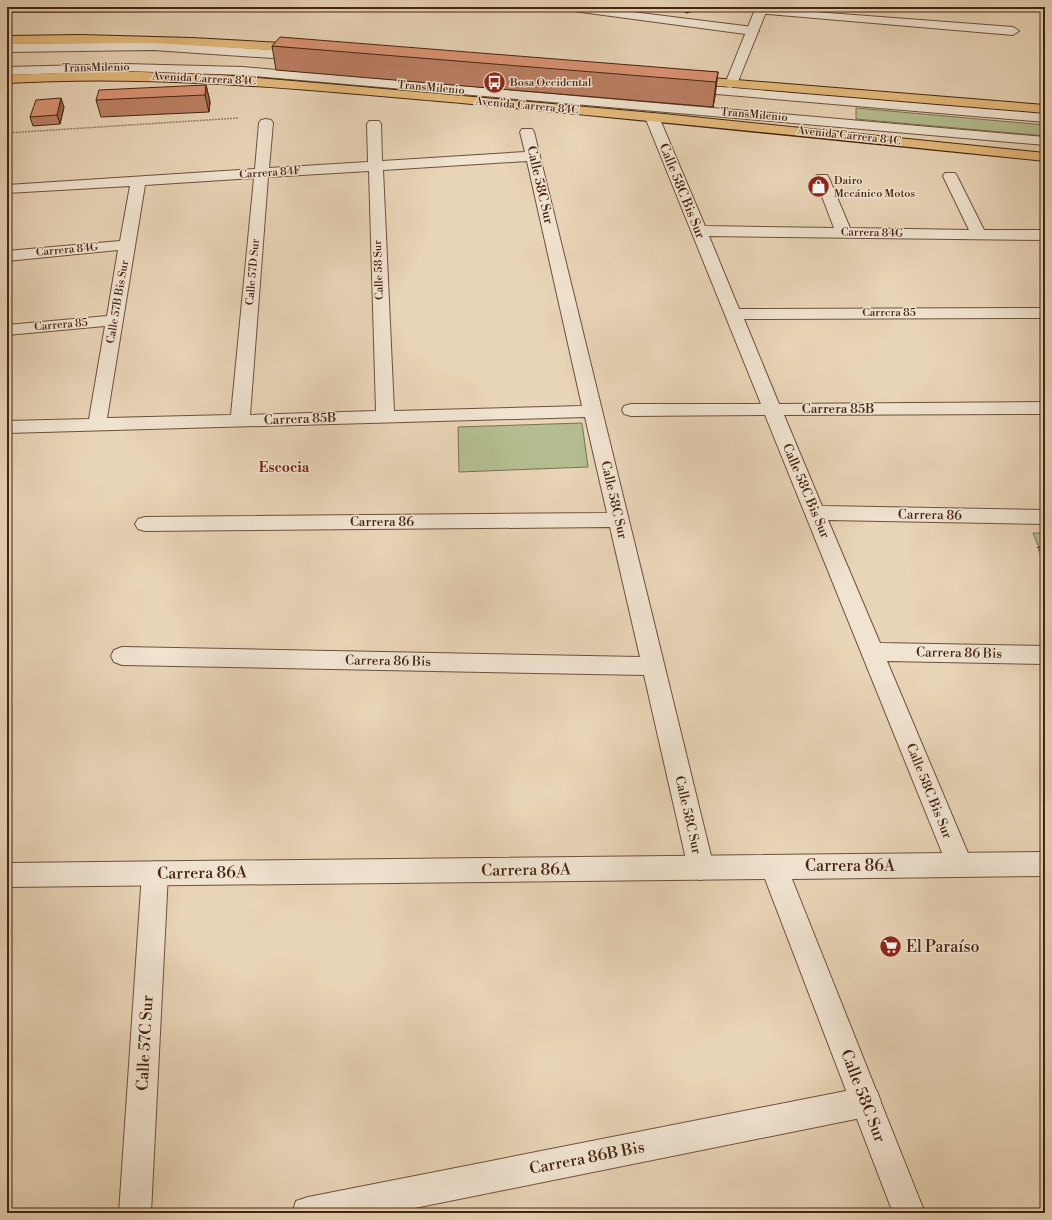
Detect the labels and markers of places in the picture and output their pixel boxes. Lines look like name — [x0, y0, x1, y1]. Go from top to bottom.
bus stop icon: Bosa Occidental — [481, 70, 507, 96]
place label: Bosa Occidental — [509, 76, 592, 90]
shop icon: Dairo Mecánico Motos — [805, 174, 831, 200]
place label: Dairo Mecánico Motos — [834, 174, 915, 201]
supermarket icon: El Paraíso — [877, 934, 903, 960]
place label: El Paraíso — [906, 937, 980, 957]

